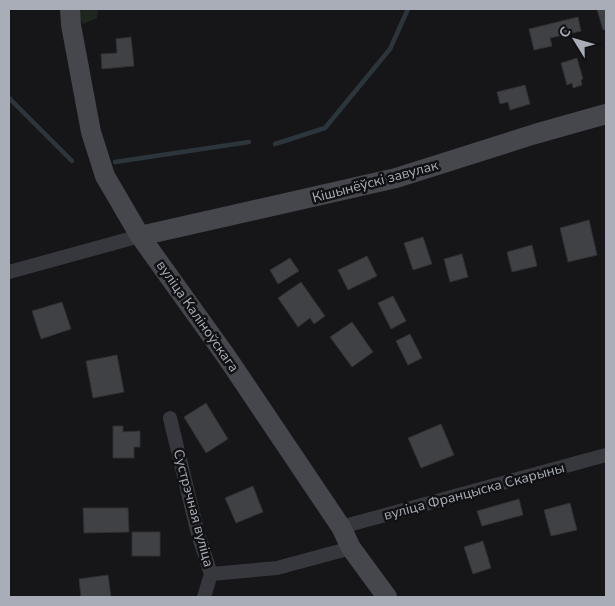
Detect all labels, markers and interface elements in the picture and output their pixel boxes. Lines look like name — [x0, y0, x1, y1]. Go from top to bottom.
north arrow — [550, 15, 600, 65]
text: С — [555, 23, 576, 42]
street label: Кішынёўскі завулак — [310, 155, 441, 207]
street label: вуліца Каліноўскага — [152, 257, 243, 376]
street label: Сустрэчная вуліца — [169, 447, 218, 569]
street label: вуліца Францыска Скарыны — [382, 458, 567, 525]

